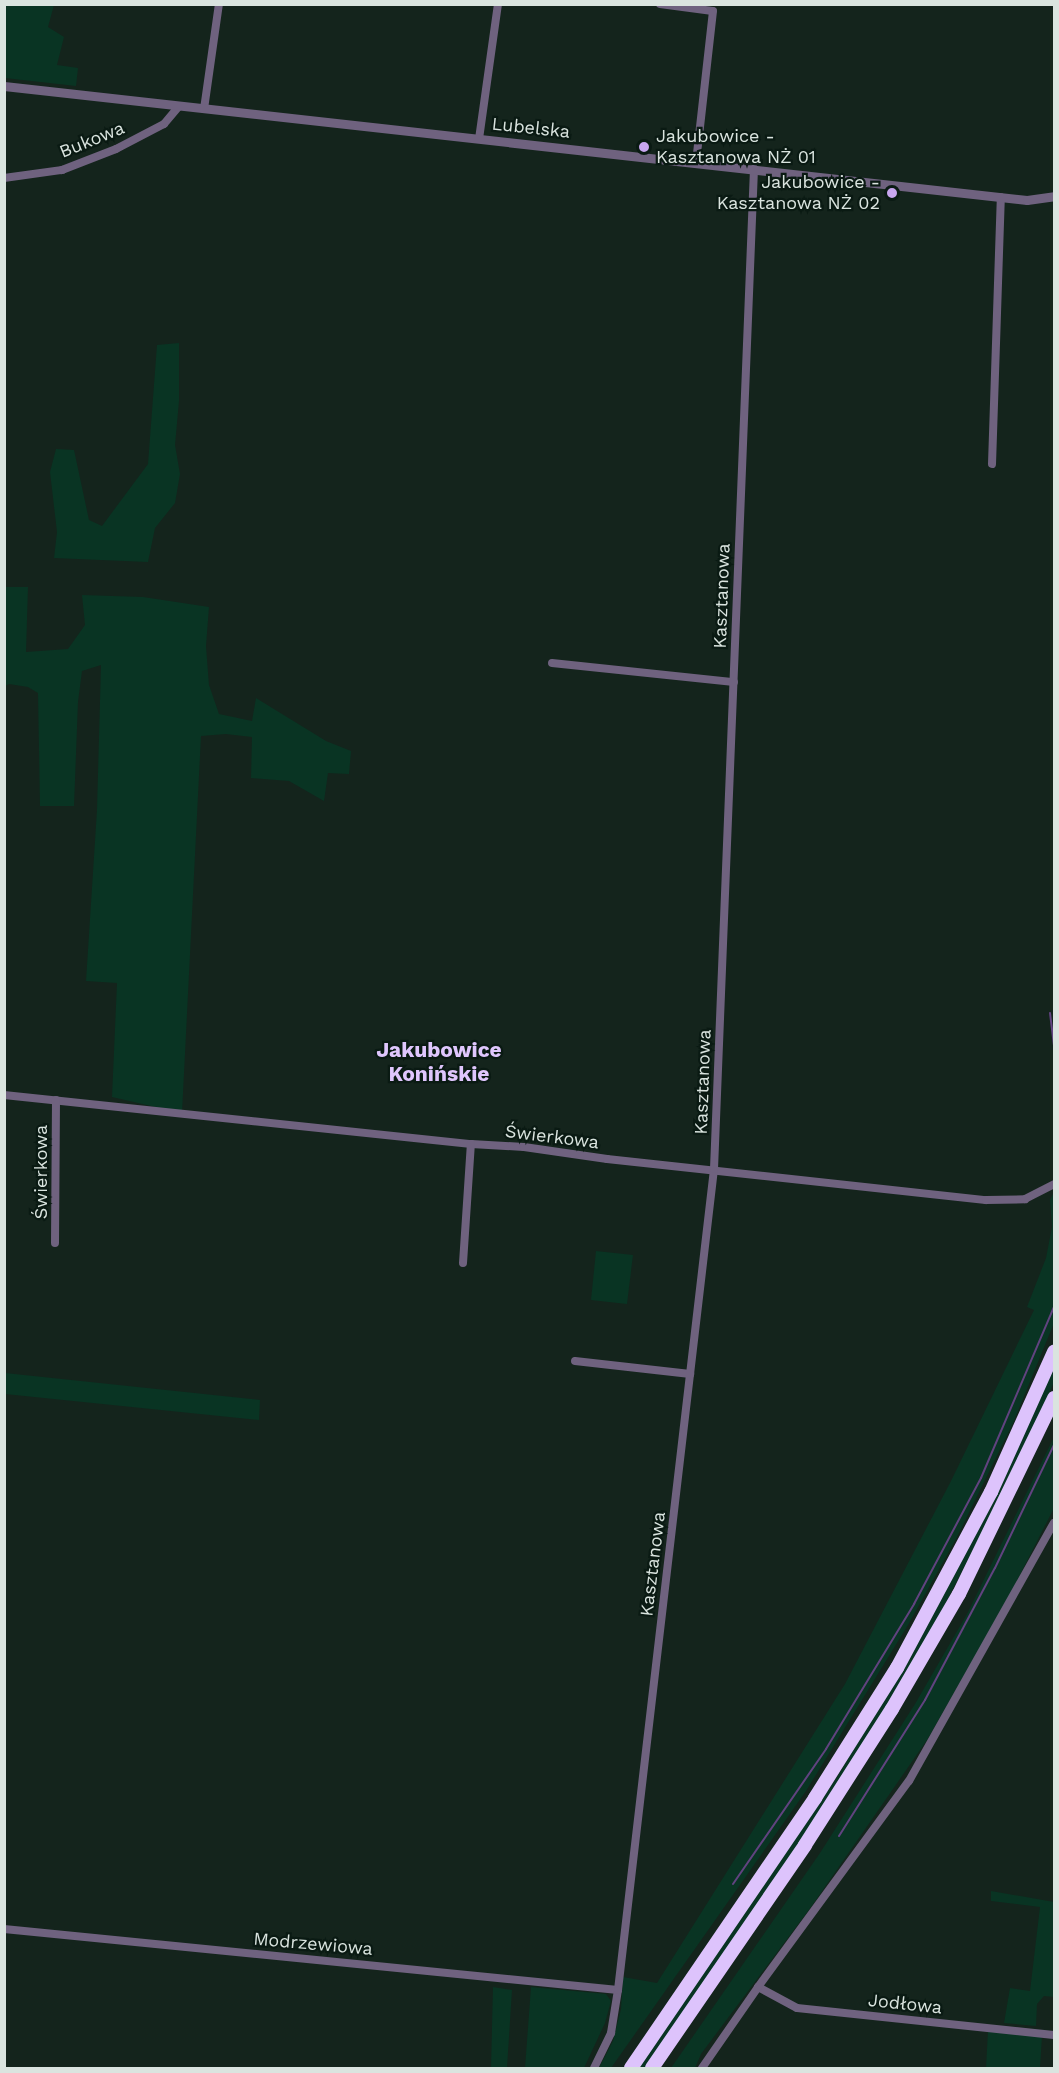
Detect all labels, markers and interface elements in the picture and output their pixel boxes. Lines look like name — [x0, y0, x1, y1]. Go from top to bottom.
street label: Lubelska — [491, 113, 571, 143]
street label: Bukowa — [56, 117, 128, 163]
place label: Jakubowice - Kasztanowa NŻ 01 — [656, 126, 816, 168]
marker: Jakubowice - Kasztanowa NŻ 01 — [637, 140, 651, 154]
place label: Jakubowice - Kasztanowa NŻ 02 — [716, 172, 880, 214]
marker: Jakubowice - Kasztanowa NŻ 02 — [885, 186, 899, 200]
street label: Kasztanowa — [709, 543, 735, 649]
street label: Kasztanowa — [690, 1029, 716, 1135]
district label: Jakubowice Konińskie — [376, 1037, 502, 1087]
street label: Świerkowa — [504, 1121, 600, 1153]
street label: Świerkowa — [30, 1125, 52, 1219]
street label: Kasztanowa — [636, 1510, 670, 1618]
street label: Modrzewiowa — [252, 1928, 374, 1960]
street label: Jodłowa — [867, 1989, 943, 2019]

